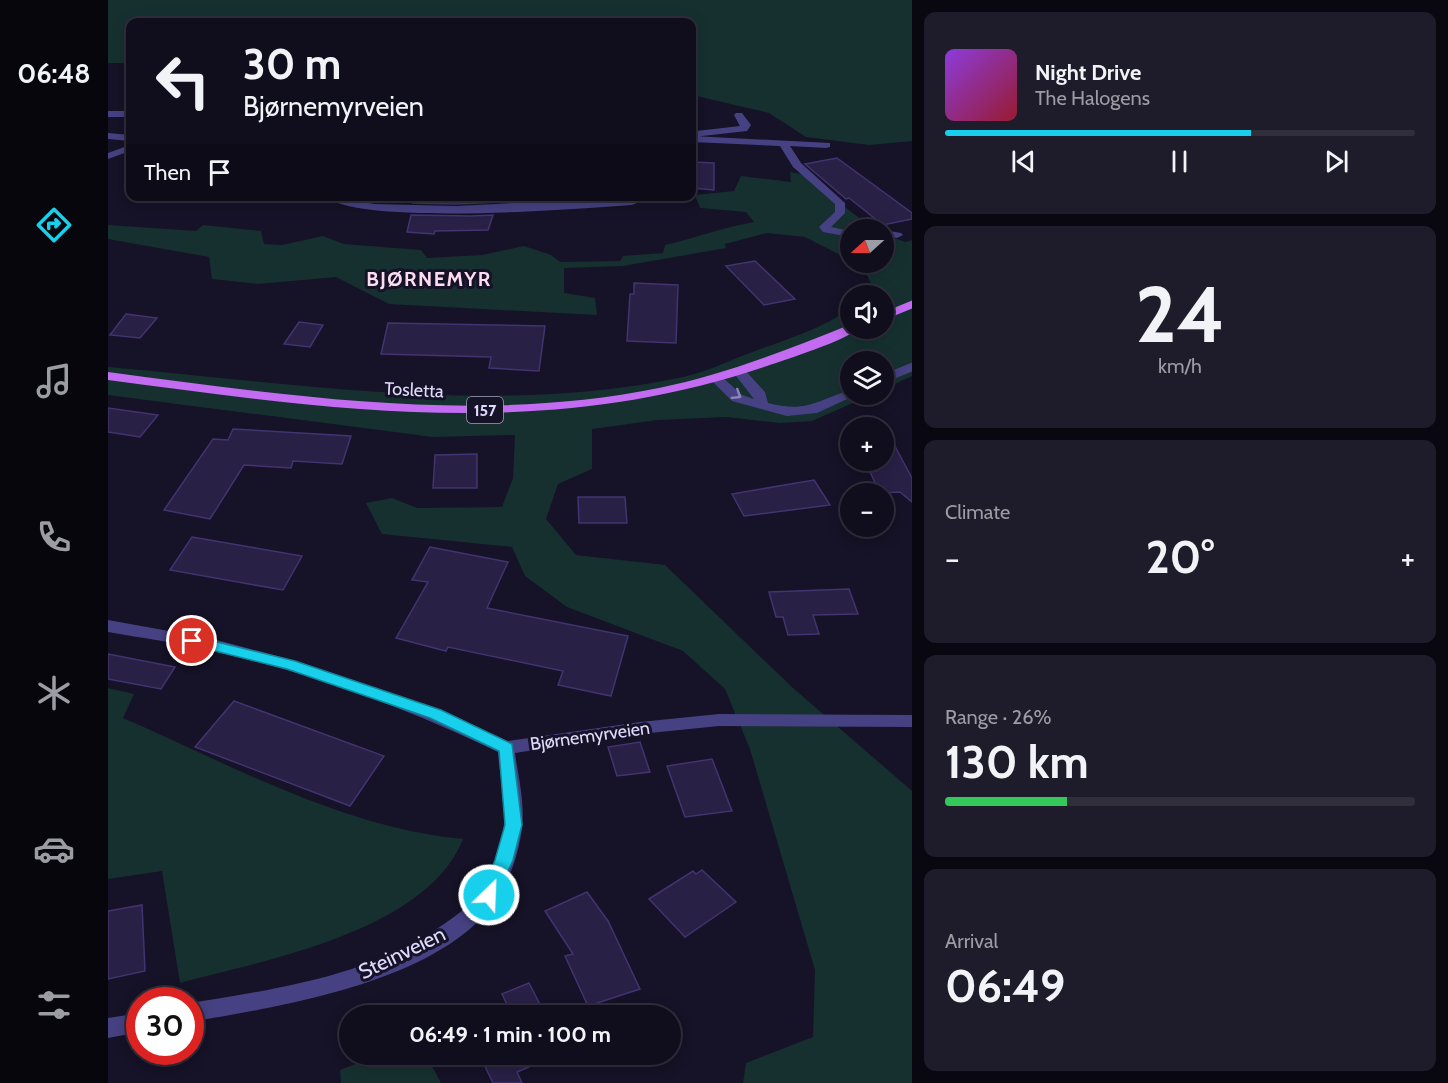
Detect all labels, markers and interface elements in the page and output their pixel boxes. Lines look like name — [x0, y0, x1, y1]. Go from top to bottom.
text: 30 m — [243, 38, 341, 90]
icon: left — [144, 42, 222, 120]
text: 06:48 — [17, 57, 91, 90]
text: Night Drive — [1035, 59, 1141, 86]
text: The Halogens — [1035, 86, 1150, 110]
text: Bjørnemyrveien — [243, 90, 424, 123]
icon: previous — [1007, 145, 1040, 178]
icon: pause — [1163, 145, 1196, 178]
icon: next — [1320, 145, 1353, 178]
icon: arrive — [203, 156, 236, 189]
text: Then — [144, 159, 191, 186]
icon: directions — [33, 204, 75, 246]
north arrow — [840, 219, 894, 273]
map controls — [840, 219, 894, 537]
district label: BJØRNEMYR — [366, 267, 492, 291]
text: 24 — [1135, 267, 1225, 362]
button: sound — [840, 285, 894, 339]
button: layers — [840, 351, 894, 405]
text: km/h — [1158, 354, 1202, 378]
icon: music — [33, 360, 75, 402]
street label: Tosletta — [384, 377, 445, 403]
one-way arrow — [731, 388, 741, 400]
road number: 157 — [467, 397, 503, 423]
button: + — [840, 417, 894, 471]
button: − — [840, 483, 894, 537]
text: Climate — [945, 500, 1010, 524]
icon: phone — [33, 516, 75, 558]
text: 20° — [1146, 530, 1214, 584]
text: − — [945, 538, 960, 578]
text: + — [1400, 538, 1415, 578]
pin — [166, 615, 217, 666]
icon: arrive — [175, 624, 208, 657]
icon: climate — [33, 672, 75, 714]
text: Range · 26% — [945, 705, 1052, 729]
street label: Bjørnemyrveien — [529, 717, 651, 755]
text: 130 km — [945, 735, 1089, 789]
icon: car — [33, 828, 75, 870]
position arrow — [457, 863, 521, 927]
street label: Steinveien — [354, 921, 449, 984]
text: Arrival — [945, 929, 998, 953]
text: 06:49 — [945, 959, 1065, 1013]
icon: filters — [33, 984, 75, 1026]
speed limit sign: 30 — [126, 987, 204, 1065]
text: 06:49 · 1 min · 100 m — [409, 1021, 611, 1048]

